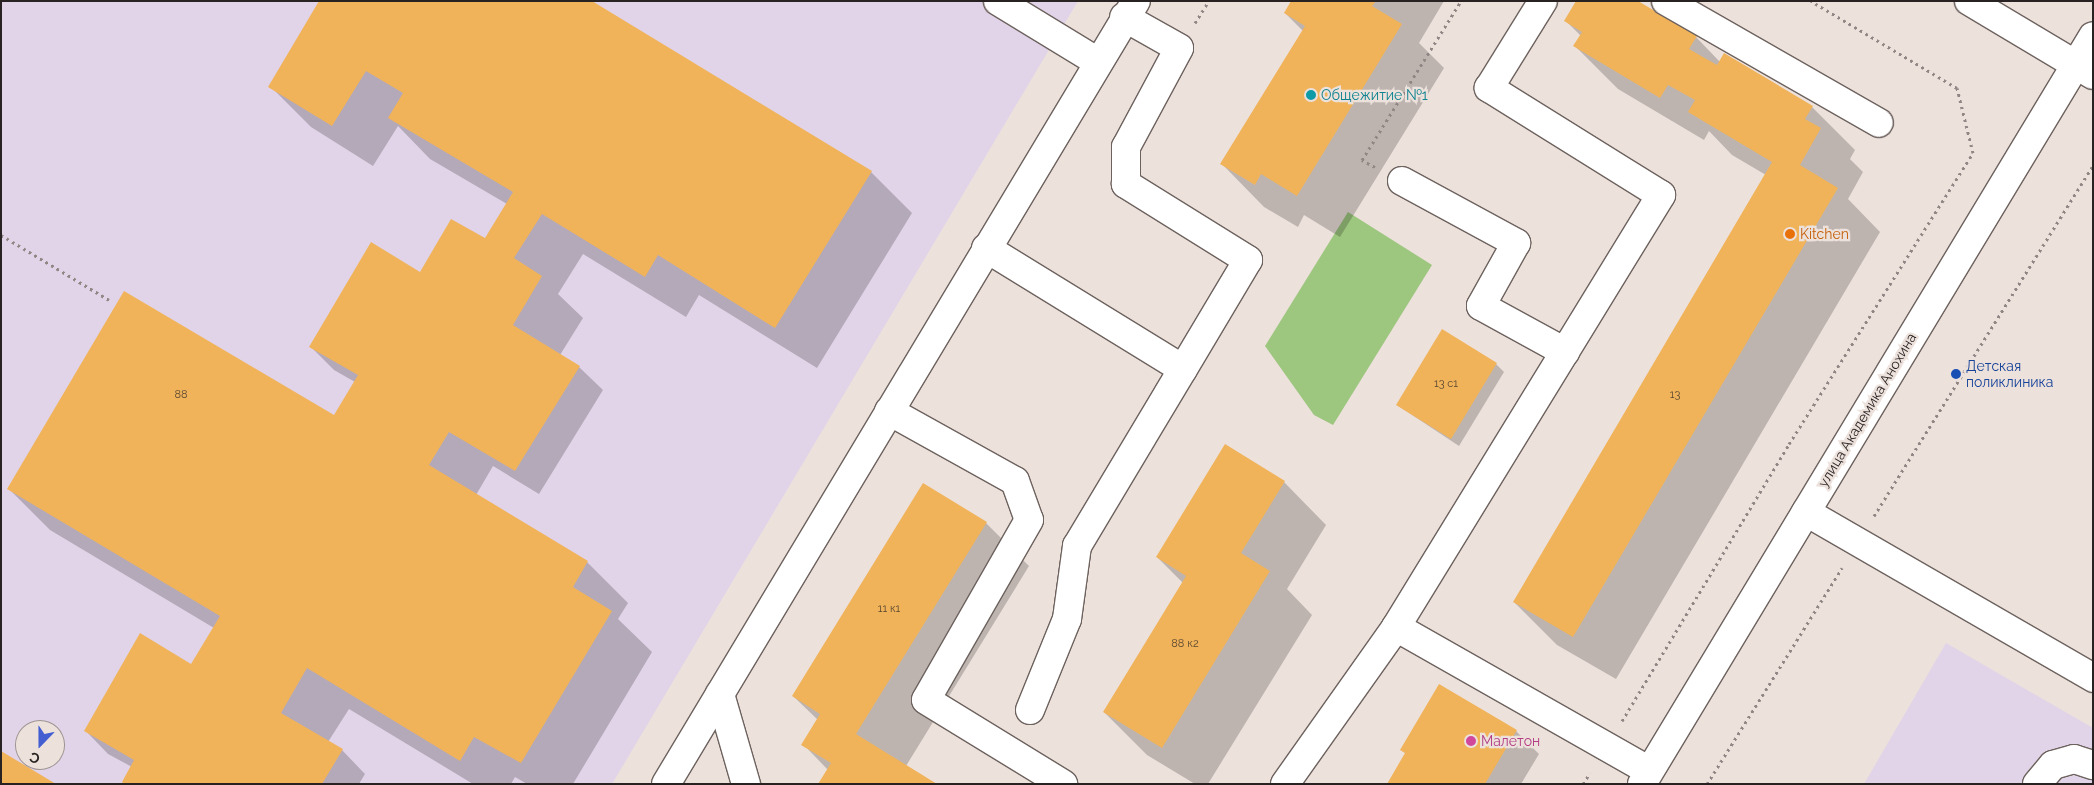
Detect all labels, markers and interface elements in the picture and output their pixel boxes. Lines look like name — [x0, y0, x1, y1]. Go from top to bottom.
place label: Общежитие №1 — [1321, 87, 1428, 103]
marker: Общежитие №1 — [1305, 89, 1317, 101]
place label: Kitchen — [1800, 226, 1849, 242]
marker: Kitchen — [1784, 228, 1796, 240]
street label: улица Академика Анохина — [1814, 330, 1920, 490]
place label: Детская поликлиника — [1966, 358, 2053, 391]
marker: Детская поликлиника — [1950, 368, 1962, 380]
house number: 13 с1 — [1434, 377, 1458, 391]
house number: 88 — [174, 388, 188, 402]
house number: 13 — [1670, 388, 1680, 402]
house number: 11 к1 — [878, 602, 900, 616]
house number: 88 к2 — [1171, 637, 1199, 651]
north arrow — [15, 720, 65, 770]
place label: Малетон — [1481, 733, 1540, 749]
marker: Малетон — [1465, 735, 1477, 747]
text: С — [27, 749, 42, 767]

